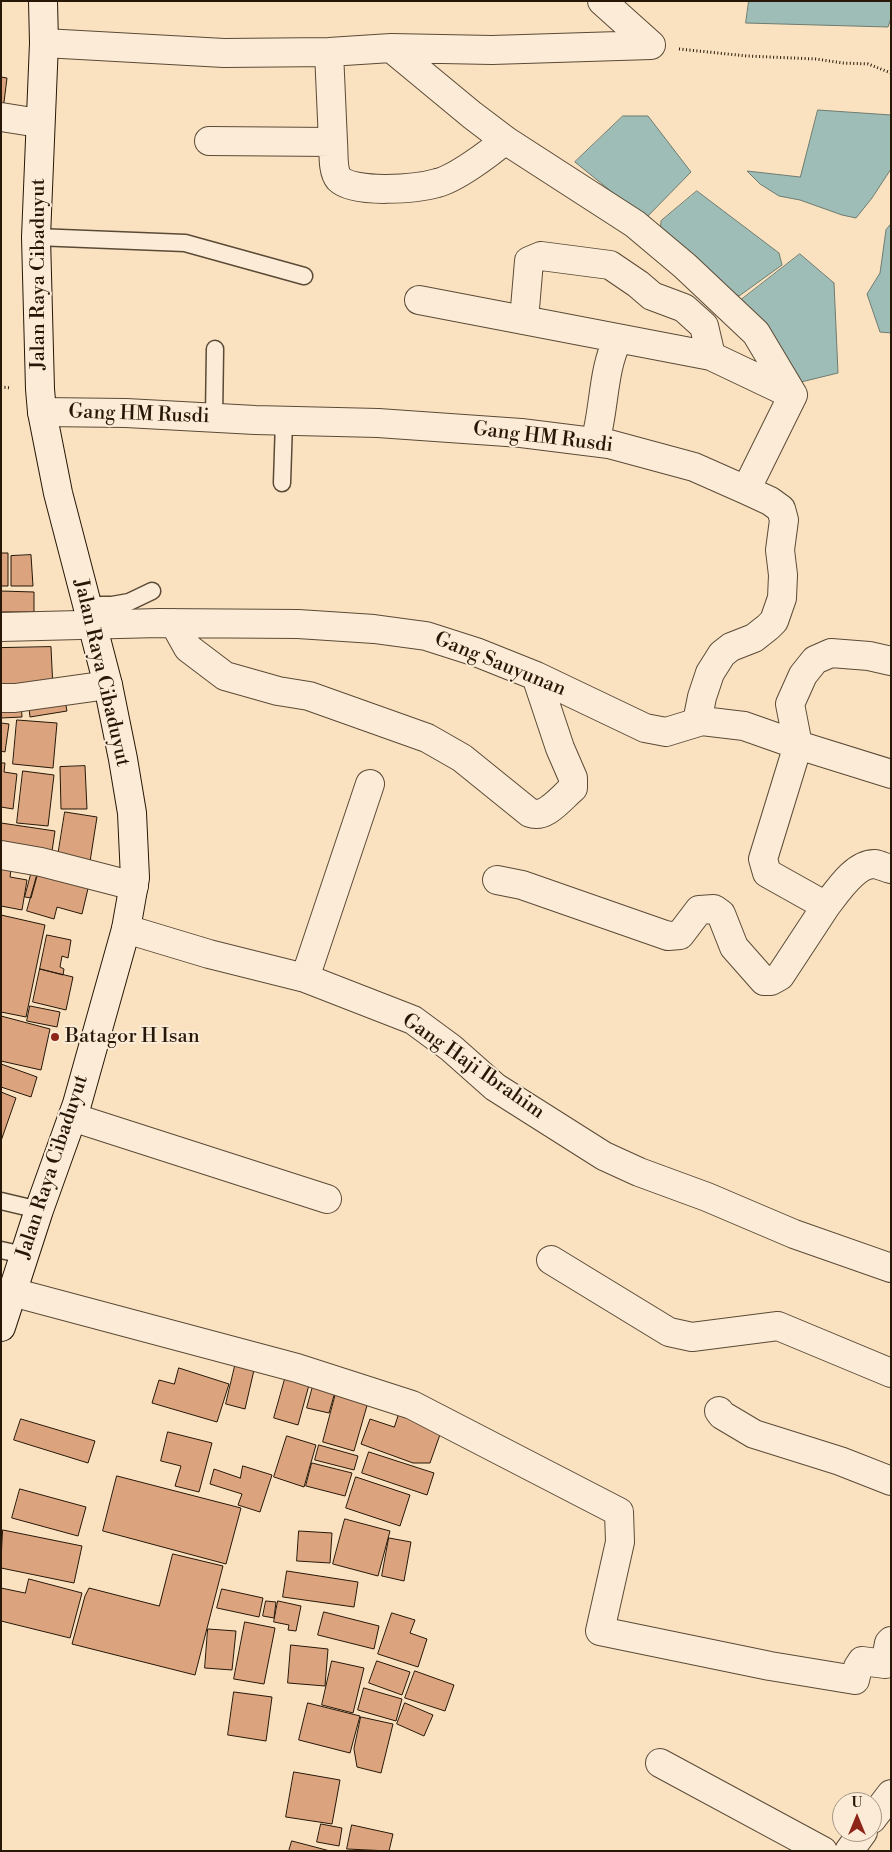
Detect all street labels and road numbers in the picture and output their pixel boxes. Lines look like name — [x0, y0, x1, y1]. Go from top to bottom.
street label: Jalan Raya Cibaduyut — [27, 178, 51, 370]
street label: Gang HM Rusdi — [68, 401, 210, 429]
street label: Gang HM Rusdi — [472, 417, 614, 459]
street label: Jalan Raya Cibaduyut — [68, 577, 134, 769]
street label: Gang Sauyunan — [431, 628, 569, 702]
street label: Gang Haji Ibrahim — [397, 1009, 549, 1125]
street label: Jalan Raya Cibaduyut — [12, 1072, 94, 1262]

